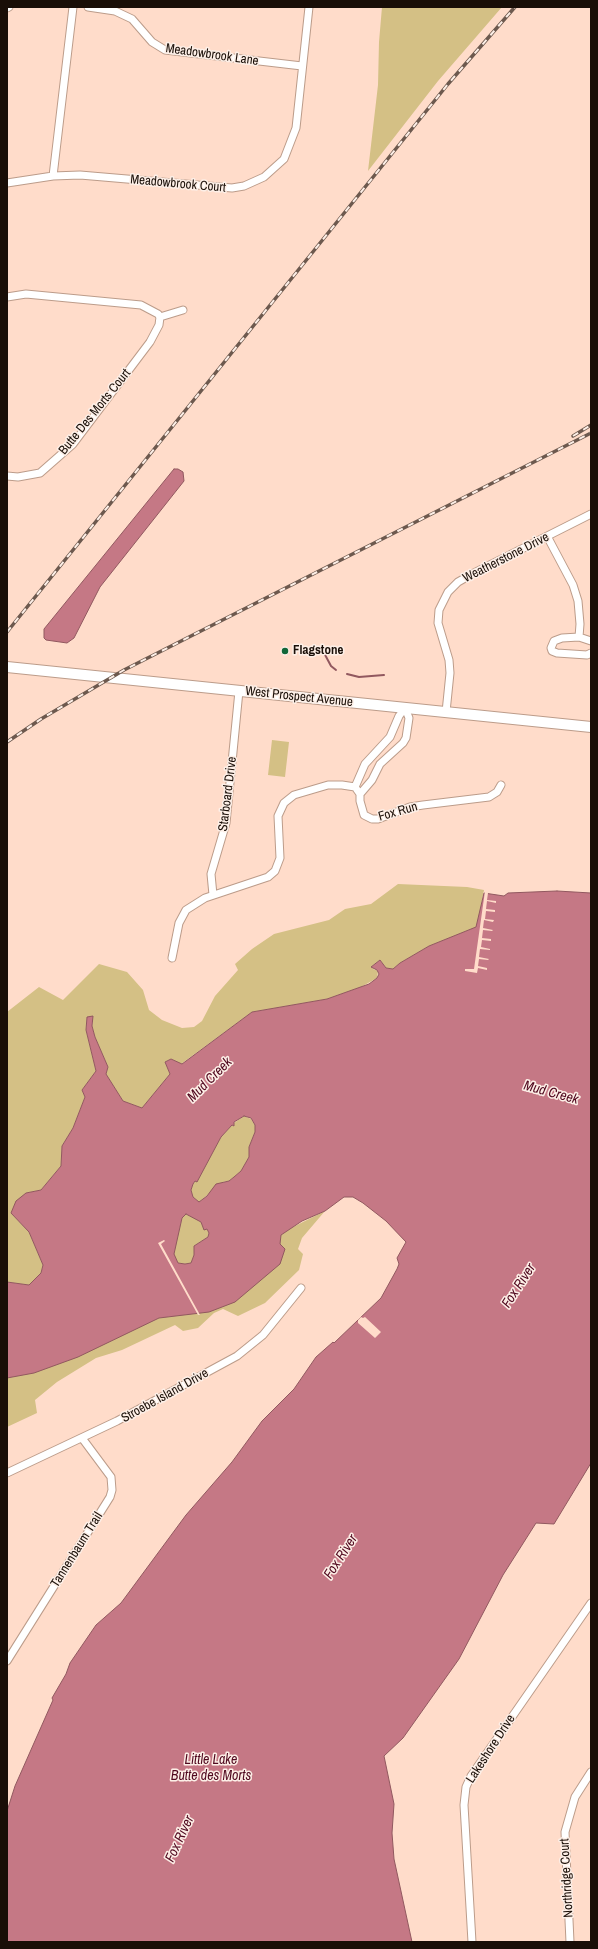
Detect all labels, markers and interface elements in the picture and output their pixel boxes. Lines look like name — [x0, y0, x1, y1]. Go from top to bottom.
street label: Meadowbrook Lane — [165, 41, 259, 69]
street label: Meadowbrook Court — [130, 172, 226, 196]
street label: Butte Des Morts Court — [56, 366, 134, 458]
street label: Weatherstone Drive — [460, 530, 552, 586]
place label: Flagstone — [293, 643, 343, 659]
marker: Flagstone — [280, 646, 290, 656]
street label: West Prospect Avenue — [244, 684, 354, 710]
street label: Starboard Drive — [216, 756, 240, 832]
street label: Fox Run — [377, 799, 419, 825]
water label: Mud Creek — [184, 1054, 236, 1106]
water label: Mud Creek — [522, 1078, 580, 1108]
water label: Fox River — [499, 1261, 539, 1311]
street label: Stroebe Island Drive — [119, 1366, 211, 1426]
street label: Tannenbaum Trail — [48, 1510, 106, 1590]
water label: Fox River — [321, 1532, 361, 1582]
street label: Lakeshore Drive — [463, 1712, 519, 1786]
water label: Little Lake Butte des Morts — [171, 1752, 251, 1784]
water label: Fox River — [162, 1813, 198, 1865]
street label: Northridge Court — [557, 1838, 577, 1918]

